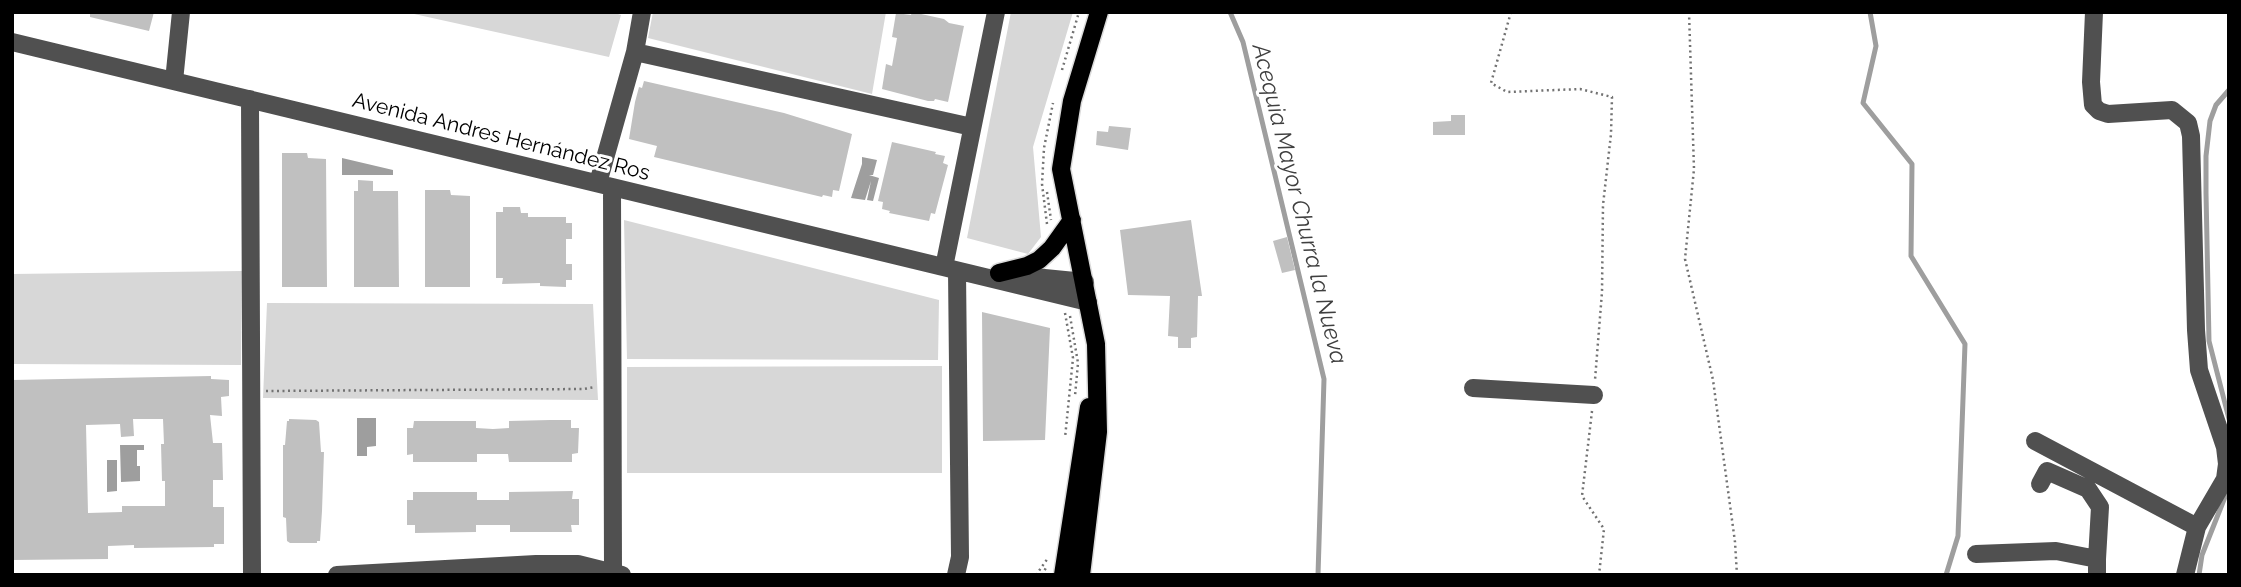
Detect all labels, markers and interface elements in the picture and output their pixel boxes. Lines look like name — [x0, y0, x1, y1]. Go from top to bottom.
water label: Acequia Mayor Churra la Nueva — [1246, 41, 1352, 367]
street label: Avenida Andres Hernández Ros — [350, 88, 652, 186]

